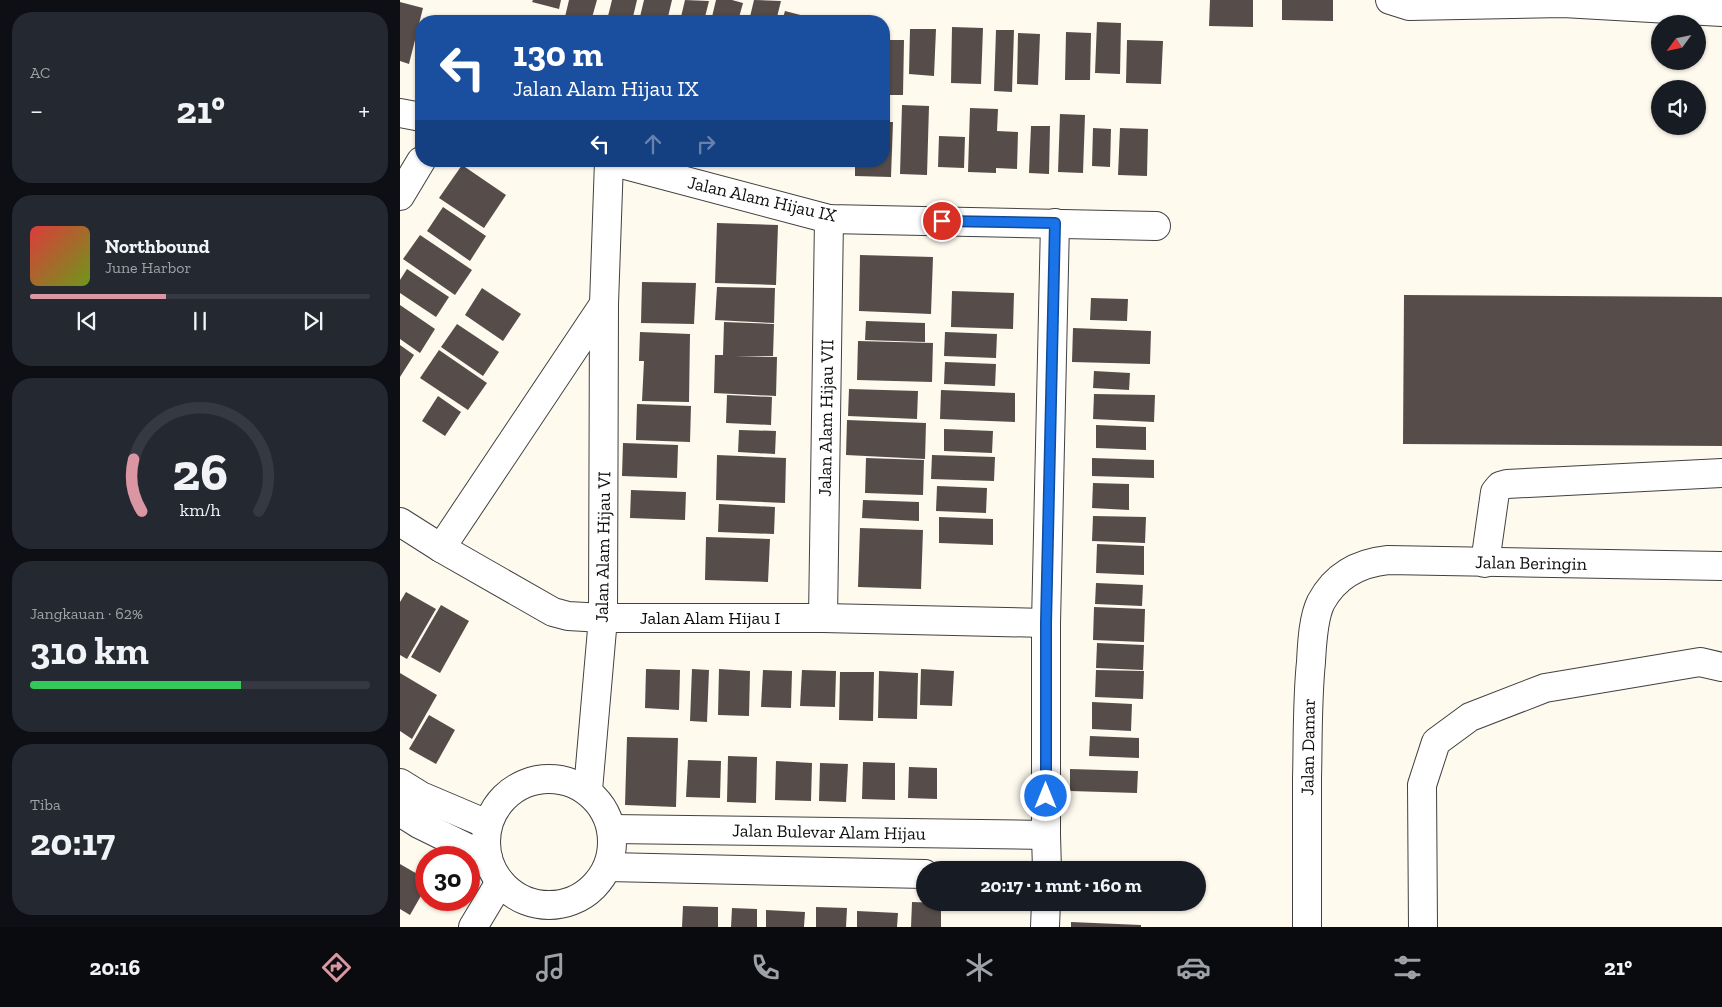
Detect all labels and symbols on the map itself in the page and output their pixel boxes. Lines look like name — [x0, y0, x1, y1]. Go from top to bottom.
north arrow — [1651, 15, 1706, 70]
street label: Jalan Alam Hijau IX — [686, 171, 839, 227]
pin — [921, 200, 963, 242]
street label: Jalan Alam Hijau VII — [814, 339, 838, 497]
street label: Jalan Alam Hijau VI — [591, 471, 615, 623]
street label: Jalan Beringin — [1475, 551, 1588, 575]
street label: Jalan Alam Hijau I — [640, 607, 780, 629]
street label: Jalan Damar — [1296, 698, 1320, 796]
position arrow — [1019, 769, 1071, 821]
street label: Jalan Bulevar Alam Hijau — [732, 819, 926, 845]
speed limit sign: 30 — [415, 846, 480, 911]

